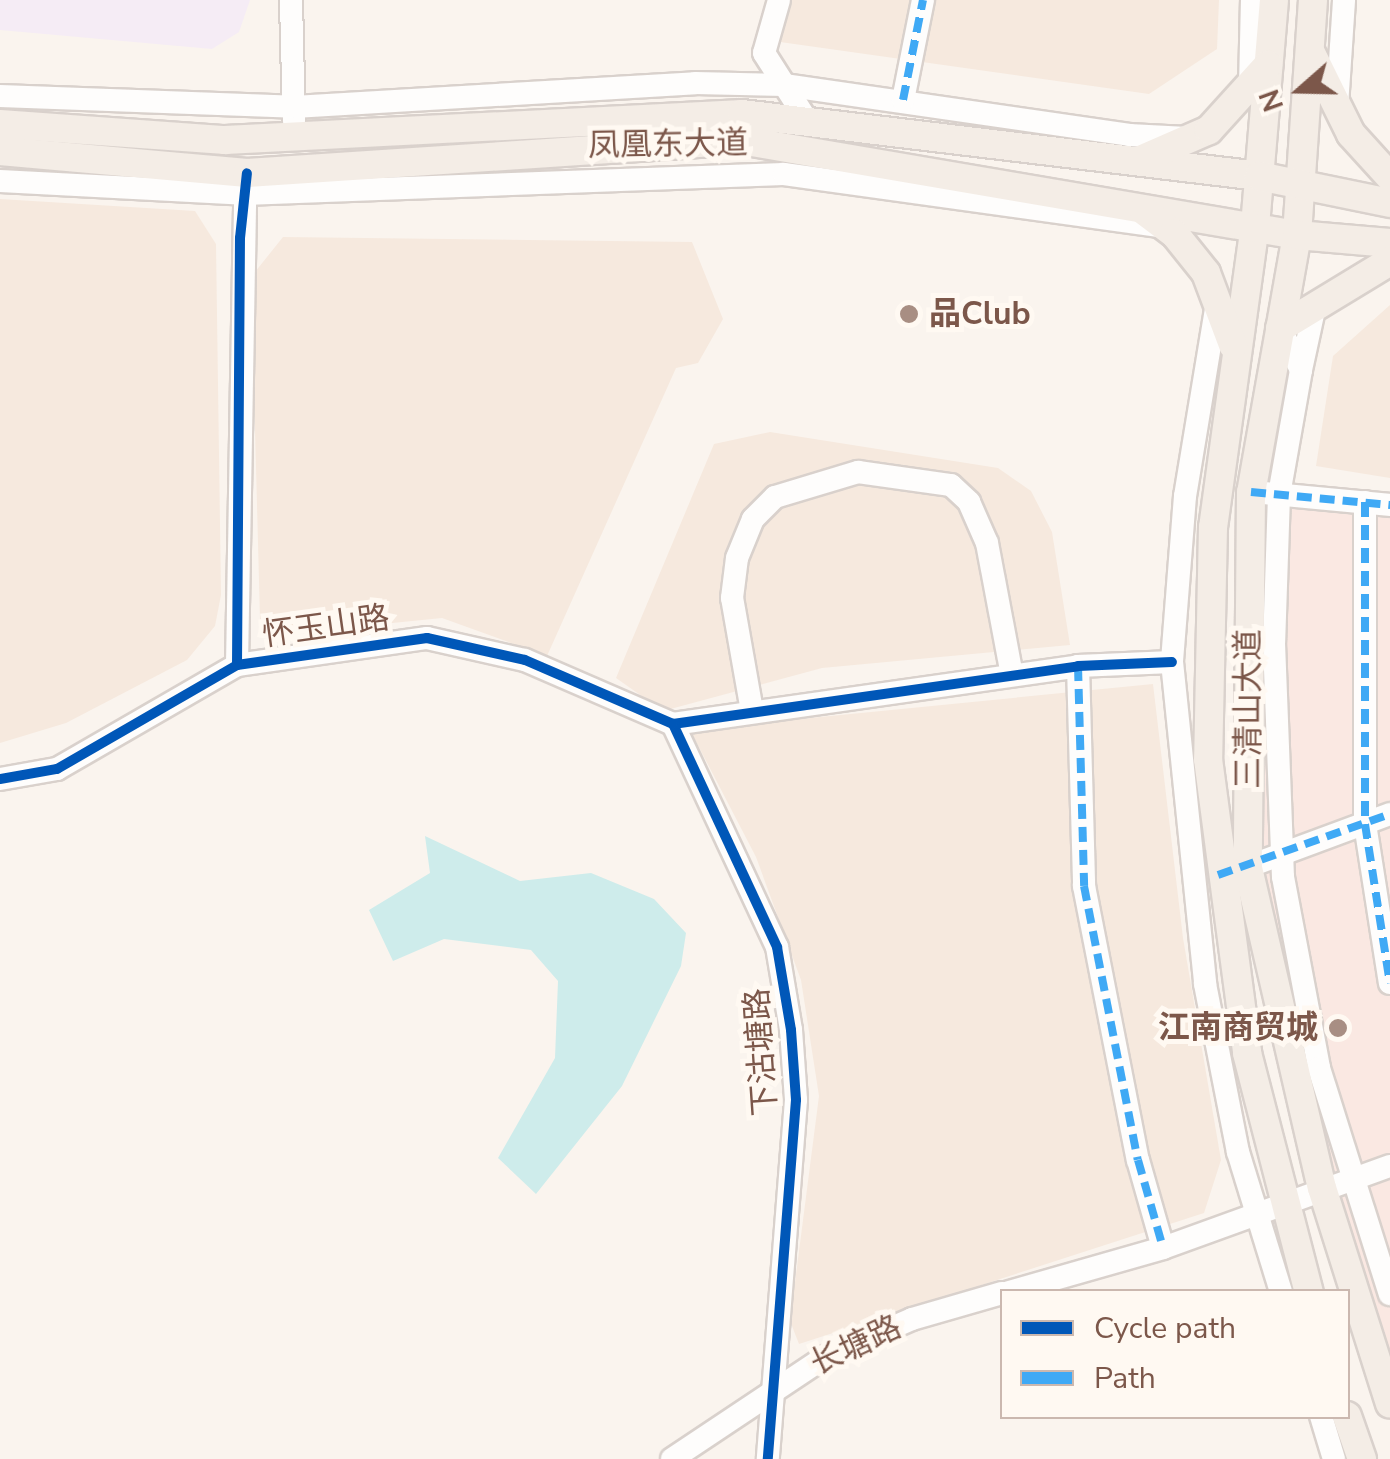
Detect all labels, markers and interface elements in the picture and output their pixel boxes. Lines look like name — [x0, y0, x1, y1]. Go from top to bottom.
north arrow — [1250, 40, 1350, 140]
text: N — [1250, 84, 1293, 117]
street label: 凤凰东大道 — [588, 124, 748, 166]
place label: 品Club — [929, 295, 1031, 333]
marker: 品Club — [898, 303, 920, 325]
street label: 怀玉山路 — [260, 599, 392, 655]
street label: 三清山大道 — [1230, 629, 1268, 789]
street label: 下沽塘路 — [738, 987, 786, 1117]
place label: 江南商贸城 — [1158, 1009, 1318, 1047]
marker: 江南商贸城 — [1327, 1017, 1349, 1039]
legend — [1000, 1289, 1350, 1419]
street label: 长塘路 — [804, 1308, 908, 1384]
text: Cycle path — [1094, 1308, 1236, 1349]
text: Path — [1094, 1358, 1156, 1399]

